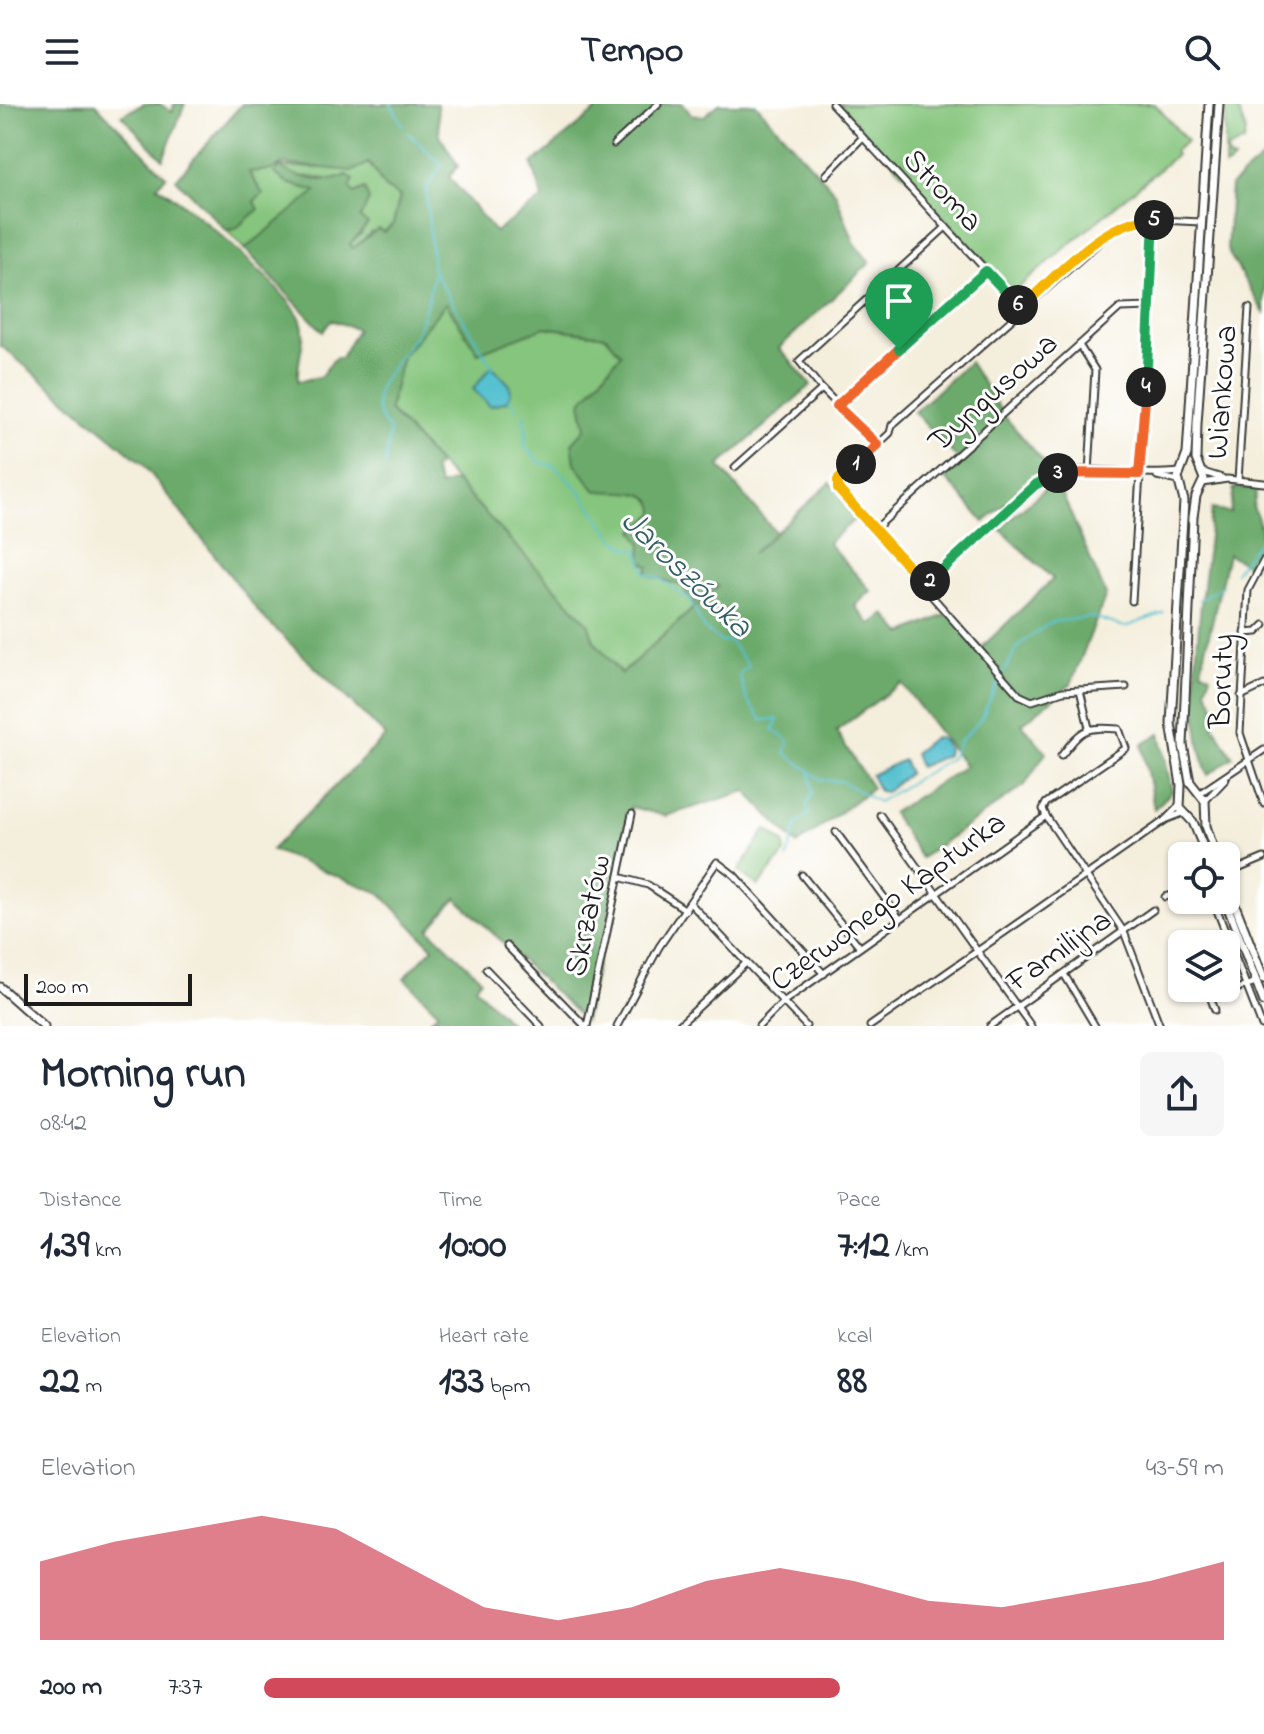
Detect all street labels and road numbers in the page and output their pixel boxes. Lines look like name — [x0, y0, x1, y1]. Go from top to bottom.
street label: Stroma — [890, 139, 993, 244]
street label: Dyngusowa — [918, 322, 1070, 466]
street label: Wiankowa — [1195, 324, 1252, 461]
street label: Boruty — [1198, 633, 1249, 730]
street label: Czerwonego Kapturka — [761, 801, 1017, 1005]
street label: Skrzatów — [554, 850, 625, 981]
street label: Familijna — [997, 898, 1122, 1006]

